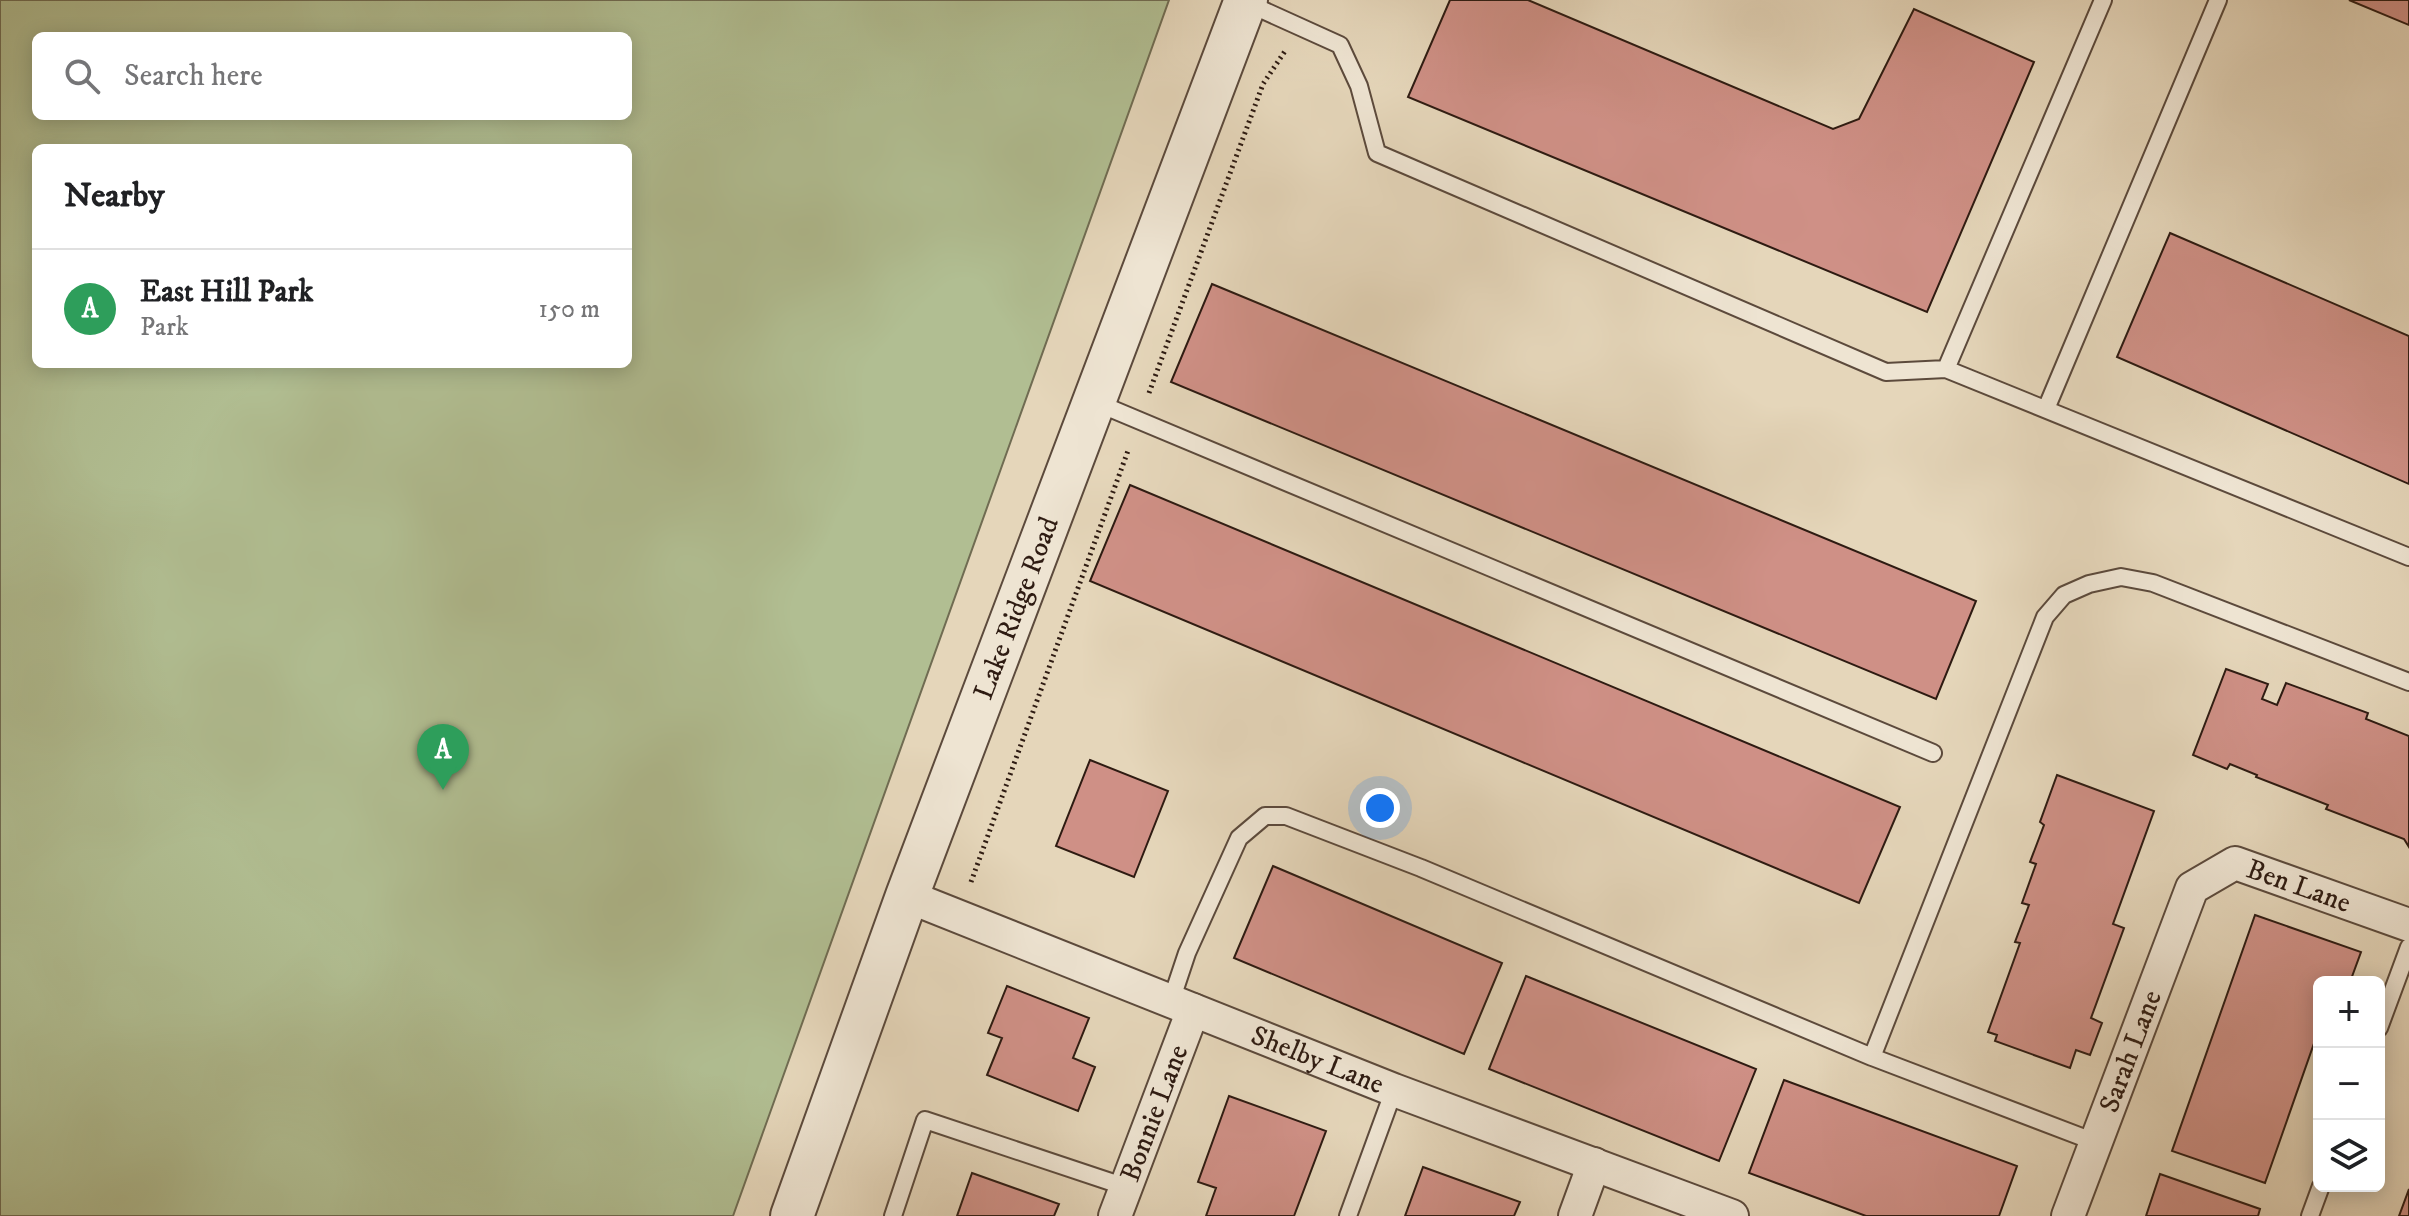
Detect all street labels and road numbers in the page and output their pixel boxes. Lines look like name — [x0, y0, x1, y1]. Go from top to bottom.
street label: Lake Ridge Road — [966, 512, 1066, 704]
street label: Ben Lane — [2242, 851, 2356, 920]
street label: Sarah Lane — [2091, 985, 2169, 1117]
street label: Shelby Lane — [1246, 1017, 1389, 1102]
street label: Bonnie Lane — [1112, 1040, 1196, 1187]

